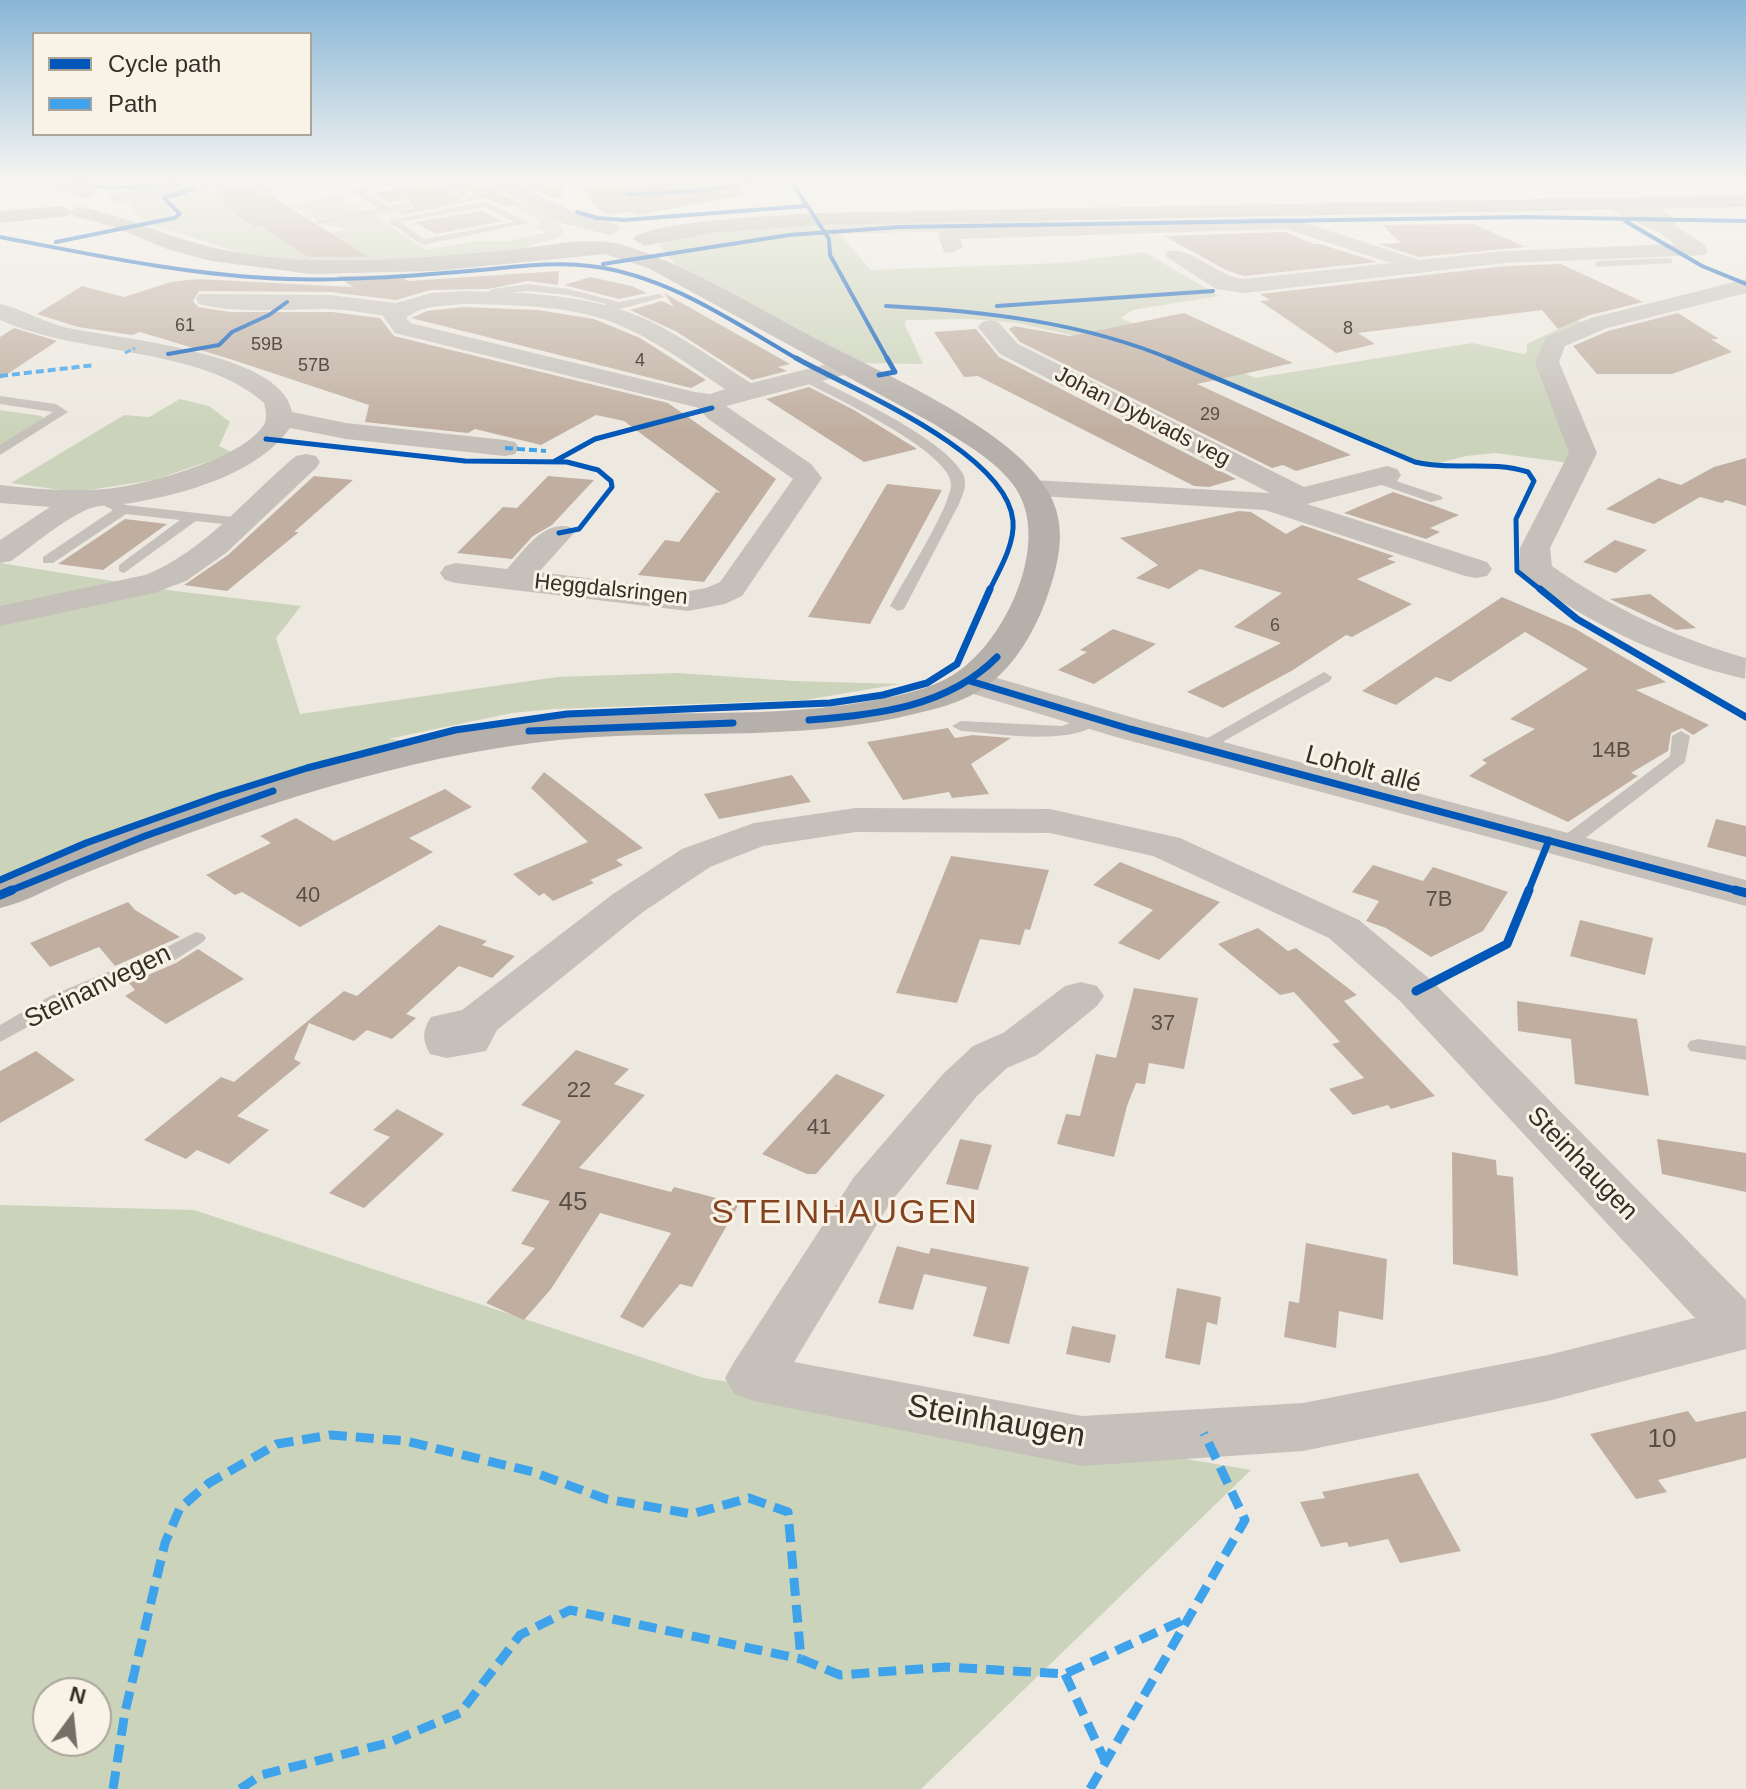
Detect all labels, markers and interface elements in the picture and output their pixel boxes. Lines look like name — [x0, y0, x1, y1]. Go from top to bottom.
legend — [32, 32, 312, 136]
text: Cycle path — [108, 50, 221, 77]
text: Path — [108, 90, 157, 117]
house number: 61 — [175, 315, 195, 337]
house number: 8 — [1343, 318, 1353, 340]
house number: 59B — [251, 334, 283, 356]
house number: 4 — [635, 350, 645, 372]
house number: 57B — [298, 355, 330, 377]
street label: Johan Dybvads veg — [1050, 361, 1234, 473]
house number: 29 — [1200, 404, 1220, 426]
street label: Heggdalsringen — [533, 569, 689, 611]
house number: 6 — [1270, 615, 1280, 637]
house number: 14B — [1591, 738, 1631, 764]
street label: Loholt allé — [1302, 740, 1424, 800]
house number: 40 — [296, 883, 320, 909]
house number: 7B — [1426, 887, 1452, 913]
street label: Steinanvegen — [20, 938, 176, 1036]
house number: 37 — [1151, 1011, 1175, 1037]
house number: 22 — [567, 1078, 591, 1104]
street label: Steinhaugen — [1520, 1101, 1644, 1227]
house number: 41 — [807, 1115, 831, 1141]
house number: 45 — [559, 1187, 587, 1219]
district label: STEINHAUGEN — [711, 1194, 979, 1234]
street label: Steinhaugen — [904, 1387, 1088, 1457]
house number: 10 — [1648, 1424, 1676, 1456]
north arrow — [32, 1677, 112, 1757]
text: N — [67, 1681, 89, 1709]

